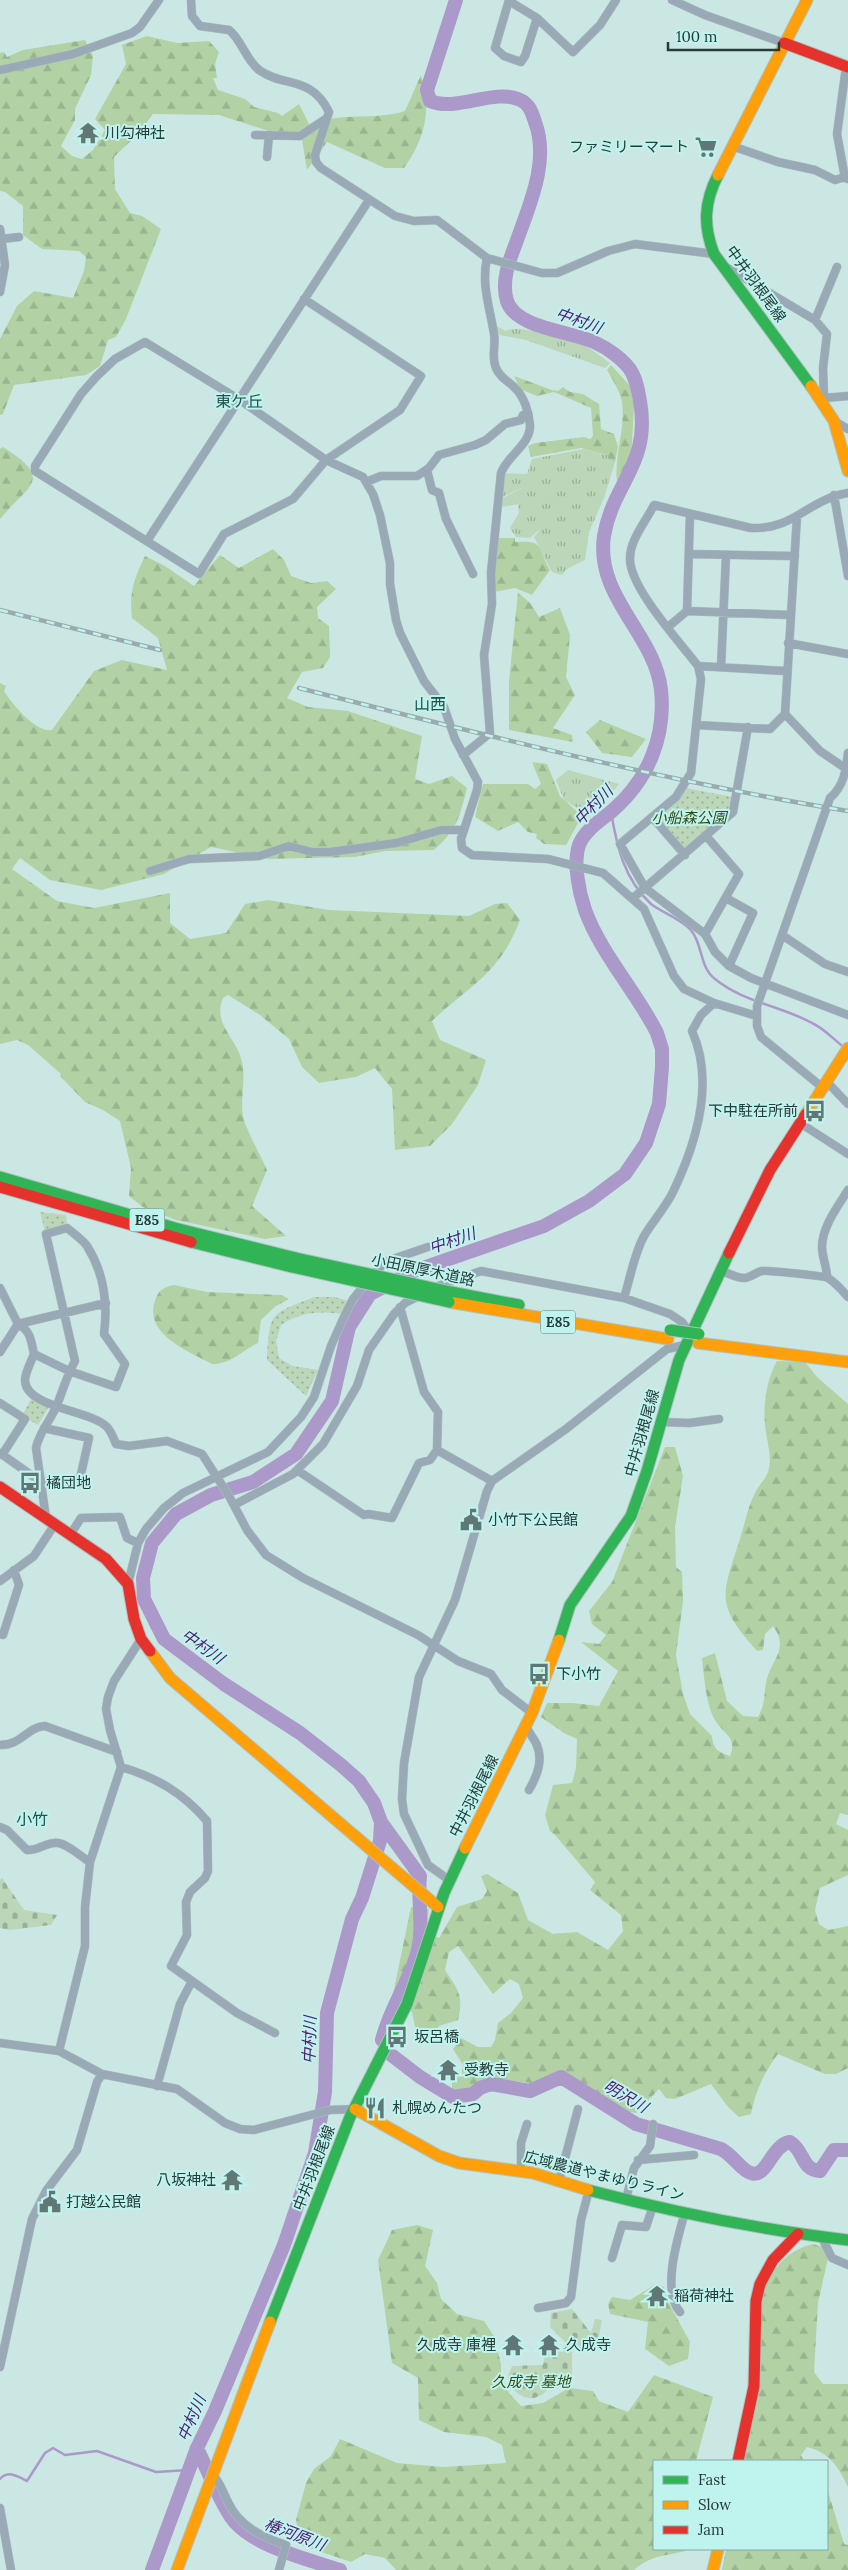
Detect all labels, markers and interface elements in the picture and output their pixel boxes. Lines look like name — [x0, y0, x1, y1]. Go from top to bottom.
scale bar — [668, 20, 779, 52]
text: 100 m — [676, 27, 717, 46]
temple icon: 川勾神社 — [75, 120, 101, 146]
place label: 川勾神社 — [105, 123, 165, 142]
supermarket icon: ファミリーマート — [693, 134, 719, 160]
place label: ファミリーマート — [569, 137, 689, 156]
street label: 中井羽根尾線 — [722, 242, 791, 326]
water label: 中村川 — [553, 302, 607, 338]
district label: 東ケ丘 — [215, 391, 263, 411]
district label: 山西 — [414, 694, 446, 714]
water label: 中村川 — [569, 779, 618, 829]
park label: 小船森公園 — [651, 808, 728, 827]
bus stop icon: 下中駐在所前 — [802, 1098, 828, 1124]
place label: 下中駐在所前 — [708, 1101, 798, 1120]
road number: E85 — [130, 1208, 164, 1232]
water label: 中村川 — [426, 1222, 480, 1257]
street label: 小田原厚木道路 — [370, 1249, 476, 1290]
road number: E85 — [540, 1310, 576, 1334]
street label: 中井羽根尾線 — [620, 1387, 663, 1479]
bus stop icon: 橘団地 — [17, 1470, 43, 1496]
place label: 橘団地 — [46, 1473, 91, 1492]
public building icon: 小竹下公民館 — [458, 1507, 484, 1533]
place label: 小竹下公民館 — [488, 1510, 578, 1529]
water label: 中村川 — [178, 1624, 230, 1669]
bus stop icon: 下小竹 — [526, 1661, 552, 1687]
place label: 下小竹 — [556, 1664, 601, 1683]
street label: 中井羽根尾線 — [445, 1751, 502, 1840]
district label: 小竹 — [16, 1809, 48, 1829]
water label: 中村川 — [298, 2014, 320, 2064]
bus stop icon: 坂呂橋 — [384, 2024, 410, 2050]
place label: 坂呂橋 — [414, 2027, 459, 2046]
temple icon: 受教寺 — [435, 2057, 461, 2083]
place label: 受教寺 — [464, 2060, 509, 2079]
water label: 明沢川 — [600, 2075, 654, 2118]
restaurant icon: 札幌めんたつ — [362, 2095, 388, 2121]
place label: 札幌めんたつ — [392, 2098, 482, 2117]
street label: 中井羽根尾線 — [289, 2122, 339, 2213]
street label: 広域農道やまゆりライン — [522, 2146, 686, 2205]
temple icon: 八坂神社 — [219, 2167, 245, 2193]
place label: 八坂神社 — [156, 2170, 216, 2189]
public building icon: 打越公民館 — [37, 2189, 63, 2215]
place label: 打越公民館 — [66, 2192, 141, 2211]
temple icon: 稲荷神社 — [644, 2283, 670, 2309]
place label: 稲荷神社 — [674, 2286, 734, 2305]
temple icon: 久成寺 庫裡 — [500, 2332, 526, 2358]
temple icon: 久成寺 — [536, 2332, 562, 2358]
place label: 久成寺 庫裡 — [417, 2335, 496, 2354]
place label: 久成寺 — [566, 2335, 611, 2354]
park label: 久成寺 墓地 — [492, 2372, 572, 2391]
water label: 中村川 — [172, 2390, 210, 2444]
legend — [653, 2460, 828, 2550]
text: Fast — [698, 2470, 726, 2489]
text: Slow — [698, 2495, 731, 2514]
water label: 椿河原川 — [262, 2513, 330, 2556]
text: Jam — [697, 2520, 725, 2539]

